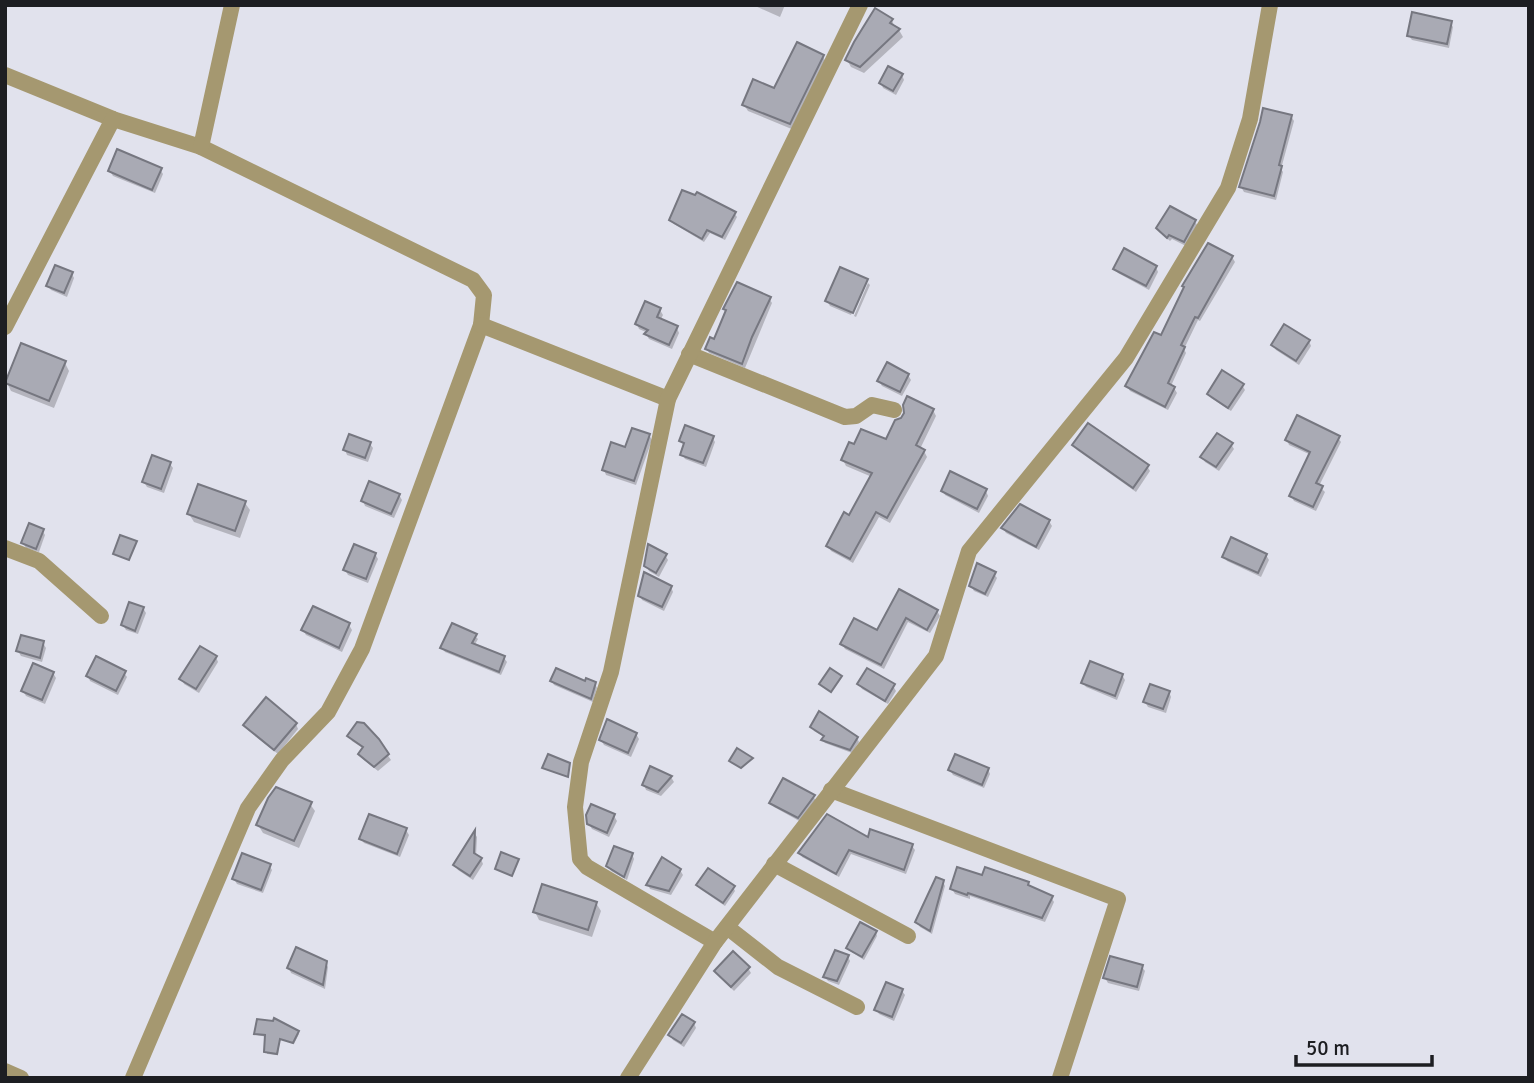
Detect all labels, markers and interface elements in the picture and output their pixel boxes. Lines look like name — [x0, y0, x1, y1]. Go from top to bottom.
scale bar — [1296, 1024, 1432, 1068]
text: 50 m — [1306, 1035, 1350, 1061]

